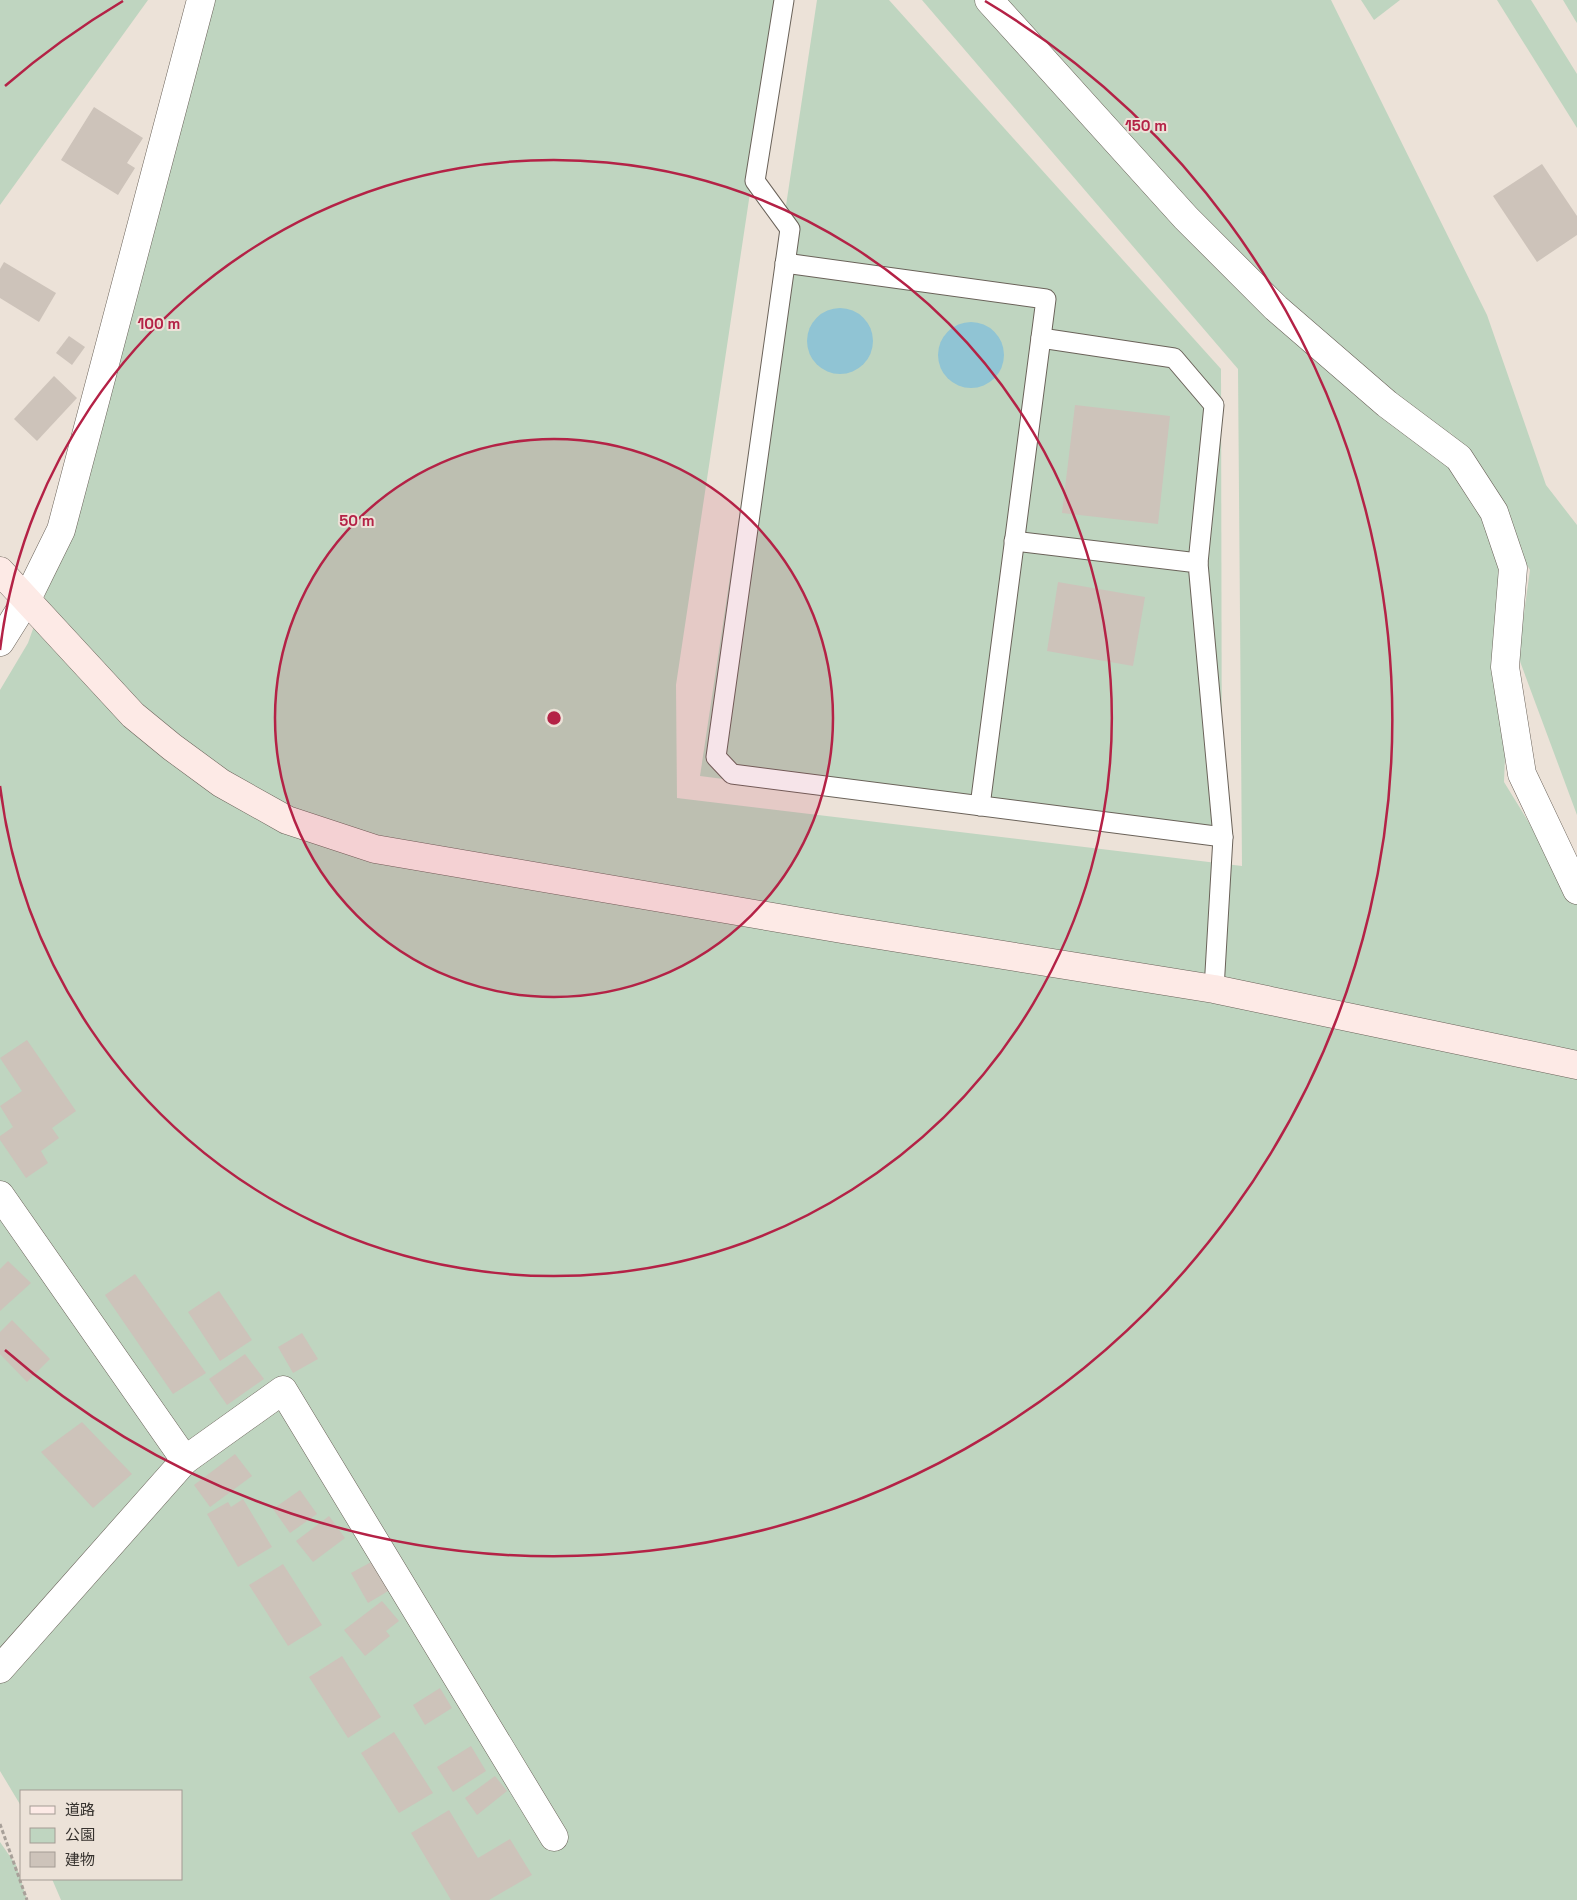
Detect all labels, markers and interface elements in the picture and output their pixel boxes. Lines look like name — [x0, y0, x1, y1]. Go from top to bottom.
text: 150 m — [1125, 116, 1167, 135]
text: 100 m — [138, 314, 180, 333]
text: 50 m — [339, 511, 375, 530]
centre of rings — [545, 709, 563, 727]
legend — [20, 1790, 182, 1880]
text: 道路 — [65, 1800, 95, 1819]
text: 公園 — [65, 1825, 95, 1844]
text: 建物 — [65, 1850, 95, 1869]

